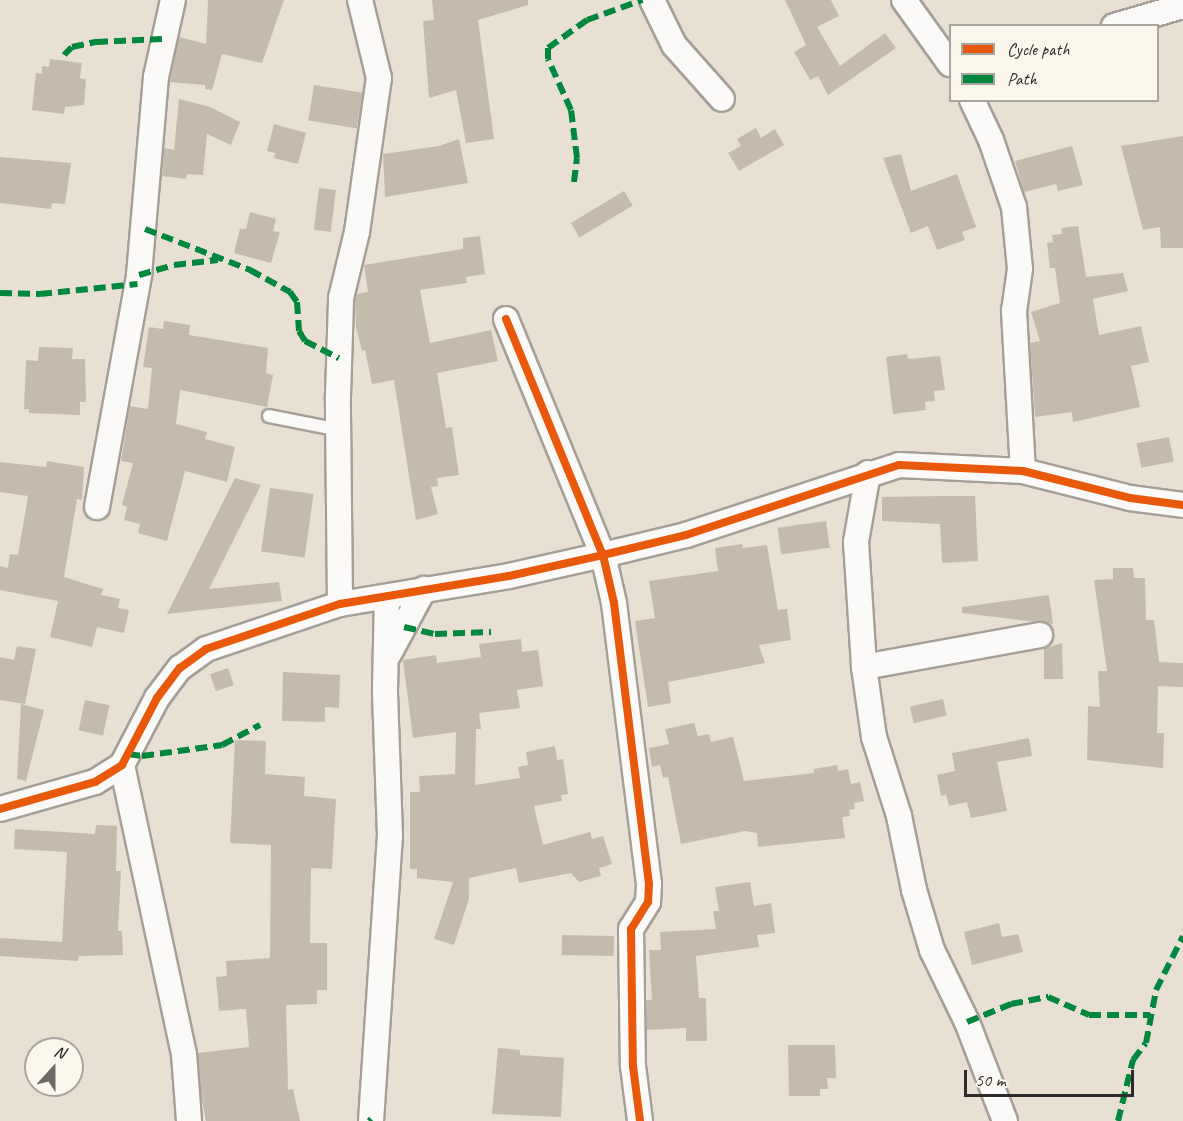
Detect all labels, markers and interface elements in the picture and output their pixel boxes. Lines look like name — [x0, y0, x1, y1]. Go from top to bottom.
legend — [949, 24, 1159, 102]
text: Cycle path — [1007, 38, 1069, 60]
text: Path — [1007, 68, 1037, 90]
north arrow — [24, 1037, 84, 1097]
text: N — [52, 1041, 68, 1063]
scale bar — [967, 1058, 1136, 1096]
text: 50 m — [975, 1069, 1006, 1091]

